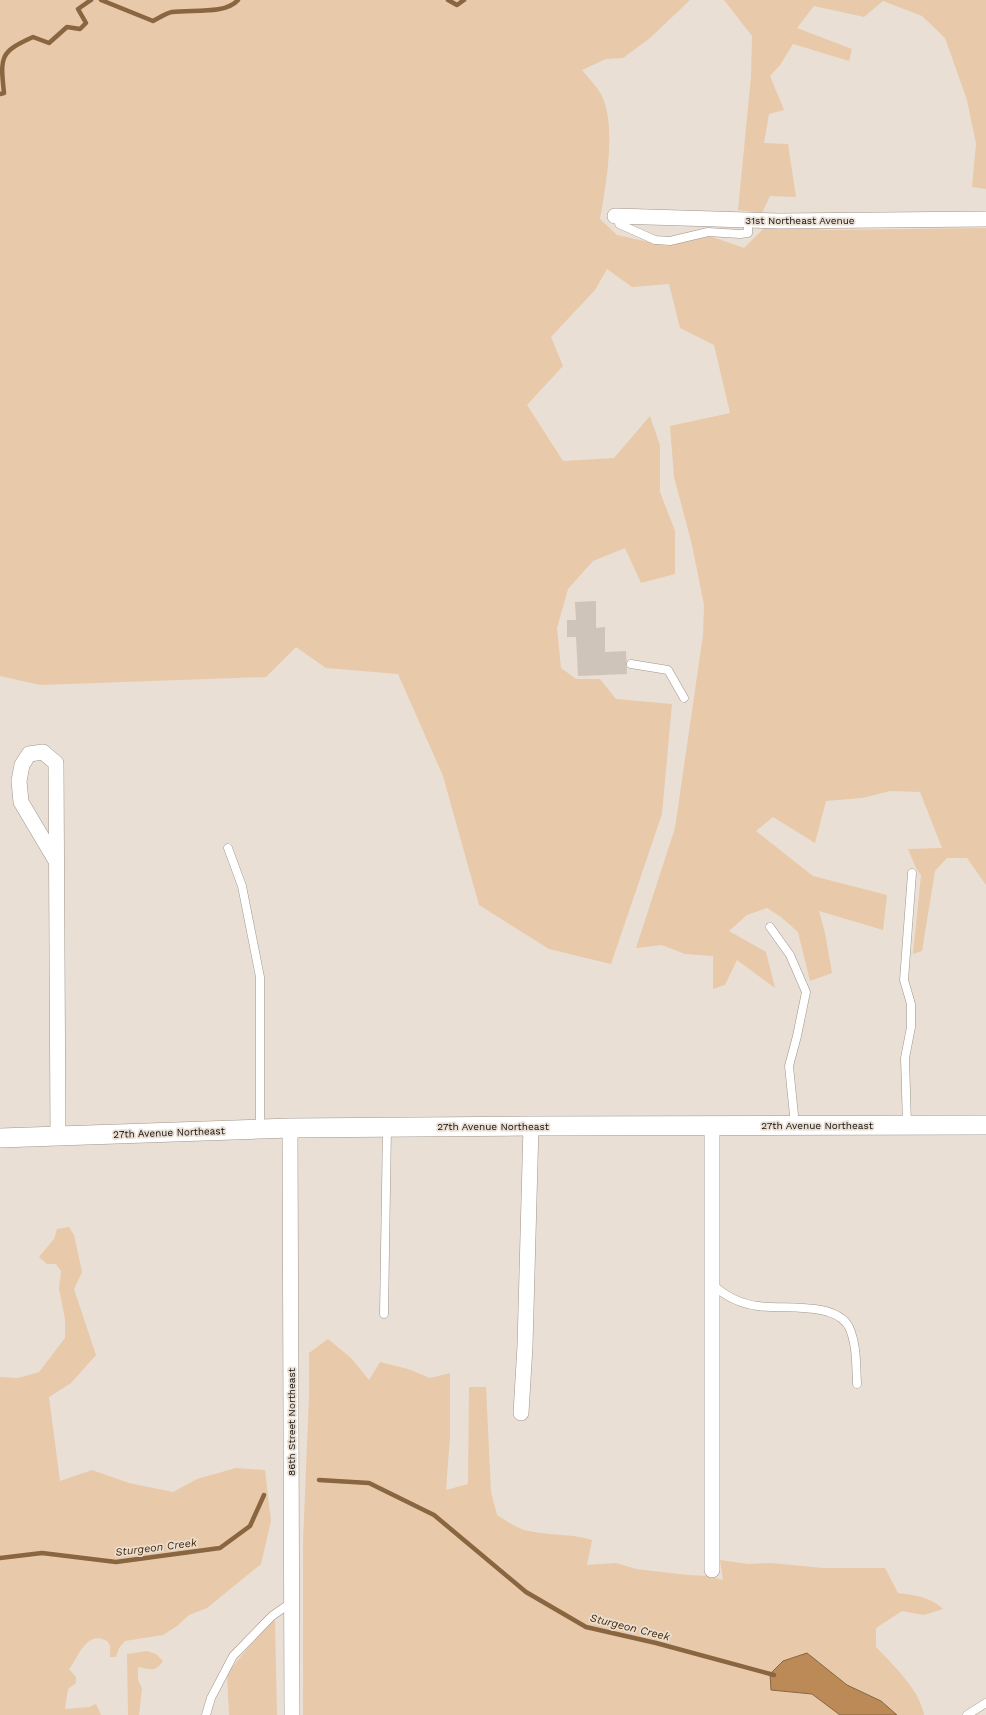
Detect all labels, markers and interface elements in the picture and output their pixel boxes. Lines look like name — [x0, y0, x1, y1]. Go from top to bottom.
street label: 31st Northeast Avenue — [745, 215, 855, 226]
street label: 27th Avenue Northeast — [761, 1120, 874, 1131]
street label: 27th Avenue Northeast — [437, 1121, 550, 1132]
street label: 27th Avenue Northeast — [113, 1125, 226, 1140]
street label: 86th Street Northeast — [286, 1367, 297, 1476]
water label: Sturgeon Creek — [115, 1536, 198, 1559]
water label: Sturgeon Creek — [589, 1611, 672, 1644]

